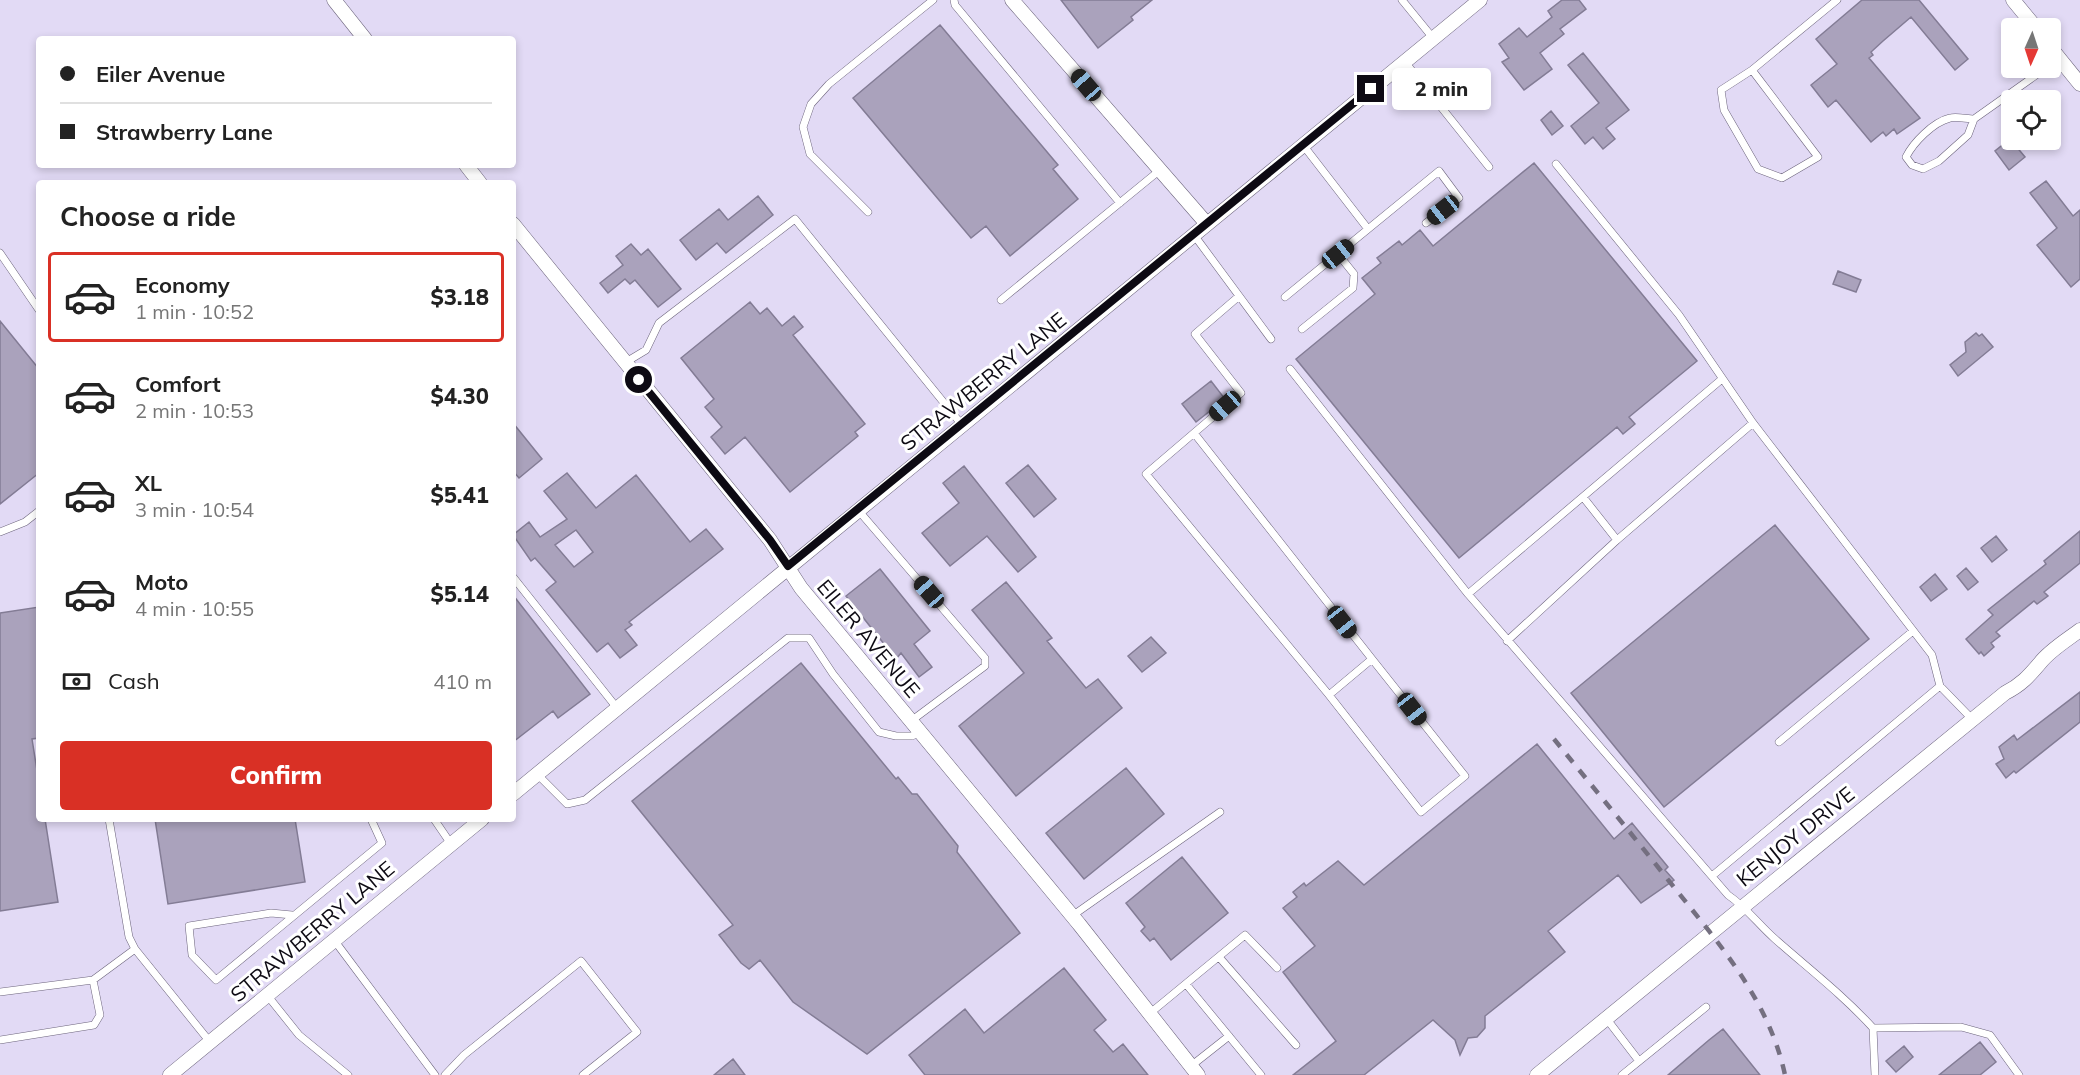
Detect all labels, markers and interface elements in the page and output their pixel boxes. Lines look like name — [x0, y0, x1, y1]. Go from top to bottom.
north arrow — [2001, 18, 2061, 78]
map controls — [2001, 18, 2061, 150]
text: Eiler Avenue — [96, 60, 225, 88]
car — [1067, 66, 1105, 104]
callout: 2 min — [1392, 68, 1491, 110]
route end — [1357, 75, 1384, 102]
text: 2 min — [1415, 76, 1468, 101]
button: locate — [2001, 90, 2061, 150]
text: Strawberry Lane — [96, 118, 273, 146]
car — [1423, 192, 1463, 228]
text: Choose a ride — [60, 199, 236, 233]
car — [1318, 236, 1358, 272]
icon: car — [63, 270, 117, 324]
text: Economy — [135, 271, 230, 299]
text: $3.18 — [430, 283, 489, 311]
text: 1 min · 10:52 — [135, 299, 254, 324]
street label: STRAWBERRY LANE — [895, 306, 1071, 456]
route start — [625, 366, 652, 393]
icon: car — [63, 369, 117, 423]
text: Comfort — [135, 370, 221, 398]
text: $4.30 — [430, 382, 489, 410]
car — [1206, 387, 1244, 425]
text: 2 min · 10:53 — [135, 398, 254, 423]
icon: car — [63, 468, 117, 522]
text: XL — [135, 469, 162, 497]
text: $5.41 — [430, 481, 489, 509]
text: 3 min · 10:54 — [135, 497, 254, 522]
icon: car — [63, 567, 117, 621]
text: Moto — [135, 568, 188, 596]
car — [910, 573, 948, 611]
street label: EILER AVENUE — [812, 574, 926, 702]
text: $5.14 — [430, 580, 489, 608]
text: 4 min · 10:55 — [135, 596, 254, 621]
car — [1324, 602, 1360, 642]
icon: cash — [60, 665, 93, 698]
text: Cash — [108, 667, 160, 695]
text: 410 m — [433, 669, 492, 694]
car — [1394, 689, 1430, 729]
button: Confirm — [60, 741, 492, 810]
street label: KENJOY DRIVE — [1731, 780, 1859, 892]
street label: STRAWBERRY LANE — [225, 855, 399, 1007]

